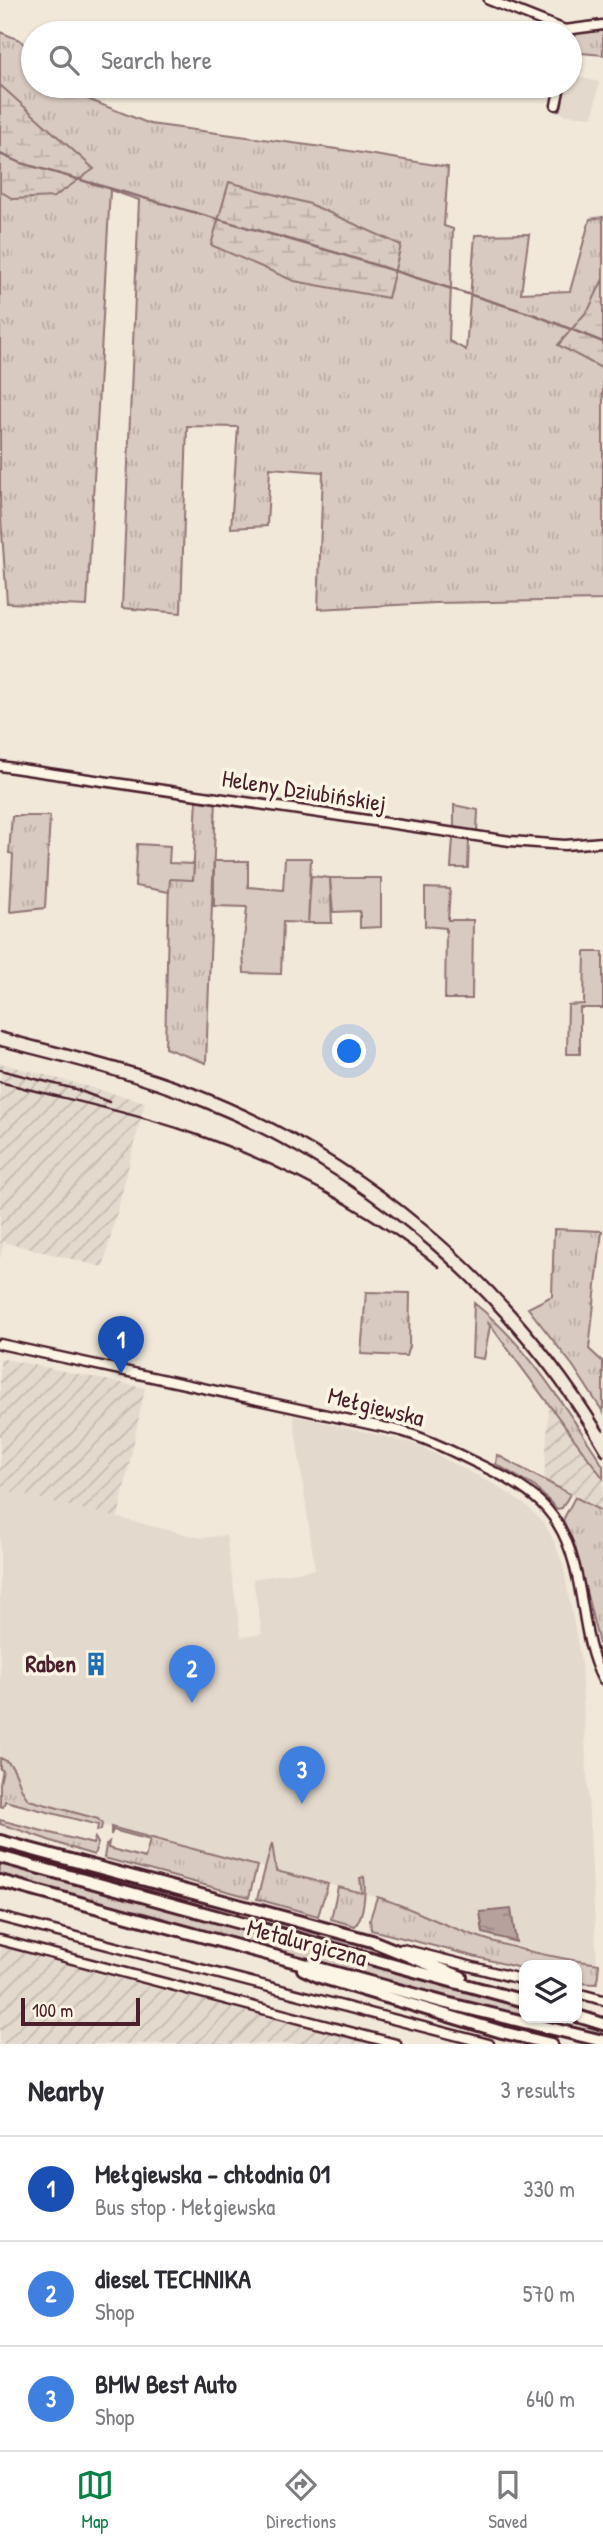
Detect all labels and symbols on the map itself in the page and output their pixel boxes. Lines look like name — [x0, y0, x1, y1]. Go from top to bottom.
street label: Heleny Dziubińskiej — [220, 761, 389, 819]
your location — [332, 1034, 366, 1068]
pin: 1 — [98, 1316, 144, 1374]
street label: Mełgiewska — [325, 1379, 428, 1433]
pin: 2 — [169, 1645, 215, 1703]
place label: Raben — [25, 1647, 76, 1679]
building icon: Raben — [82, 1650, 110, 1678]
pin: 3 — [279, 1746, 325, 1804]
street label: Metalurgiczna — [244, 1911, 371, 1973]
scale bar — [21, 1995, 140, 2027]

